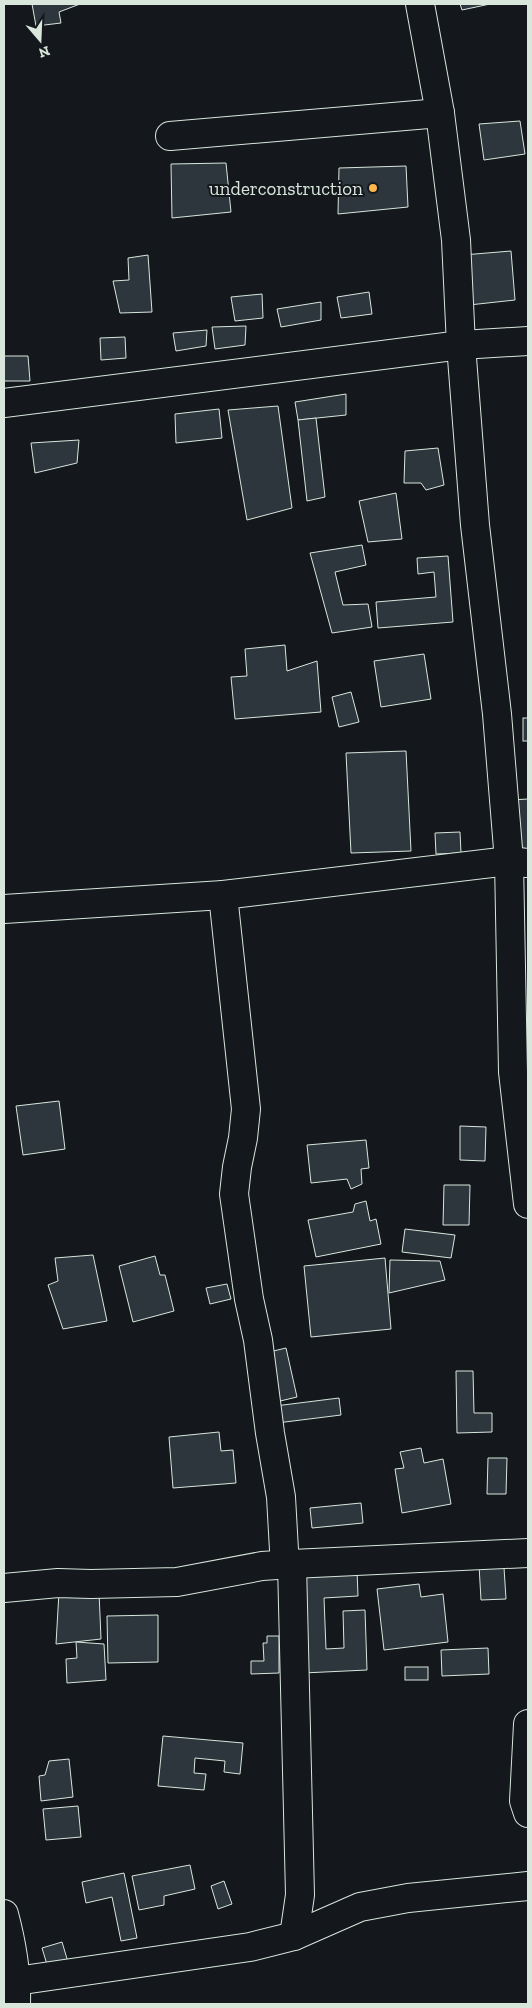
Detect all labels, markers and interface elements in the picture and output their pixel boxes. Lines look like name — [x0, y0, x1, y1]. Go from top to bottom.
north arrow — [15, 15, 65, 65]
text: N — [36, 42, 52, 62]
place label: underconstruction — [209, 177, 363, 200]
marker: underconstruction — [367, 182, 379, 194]

